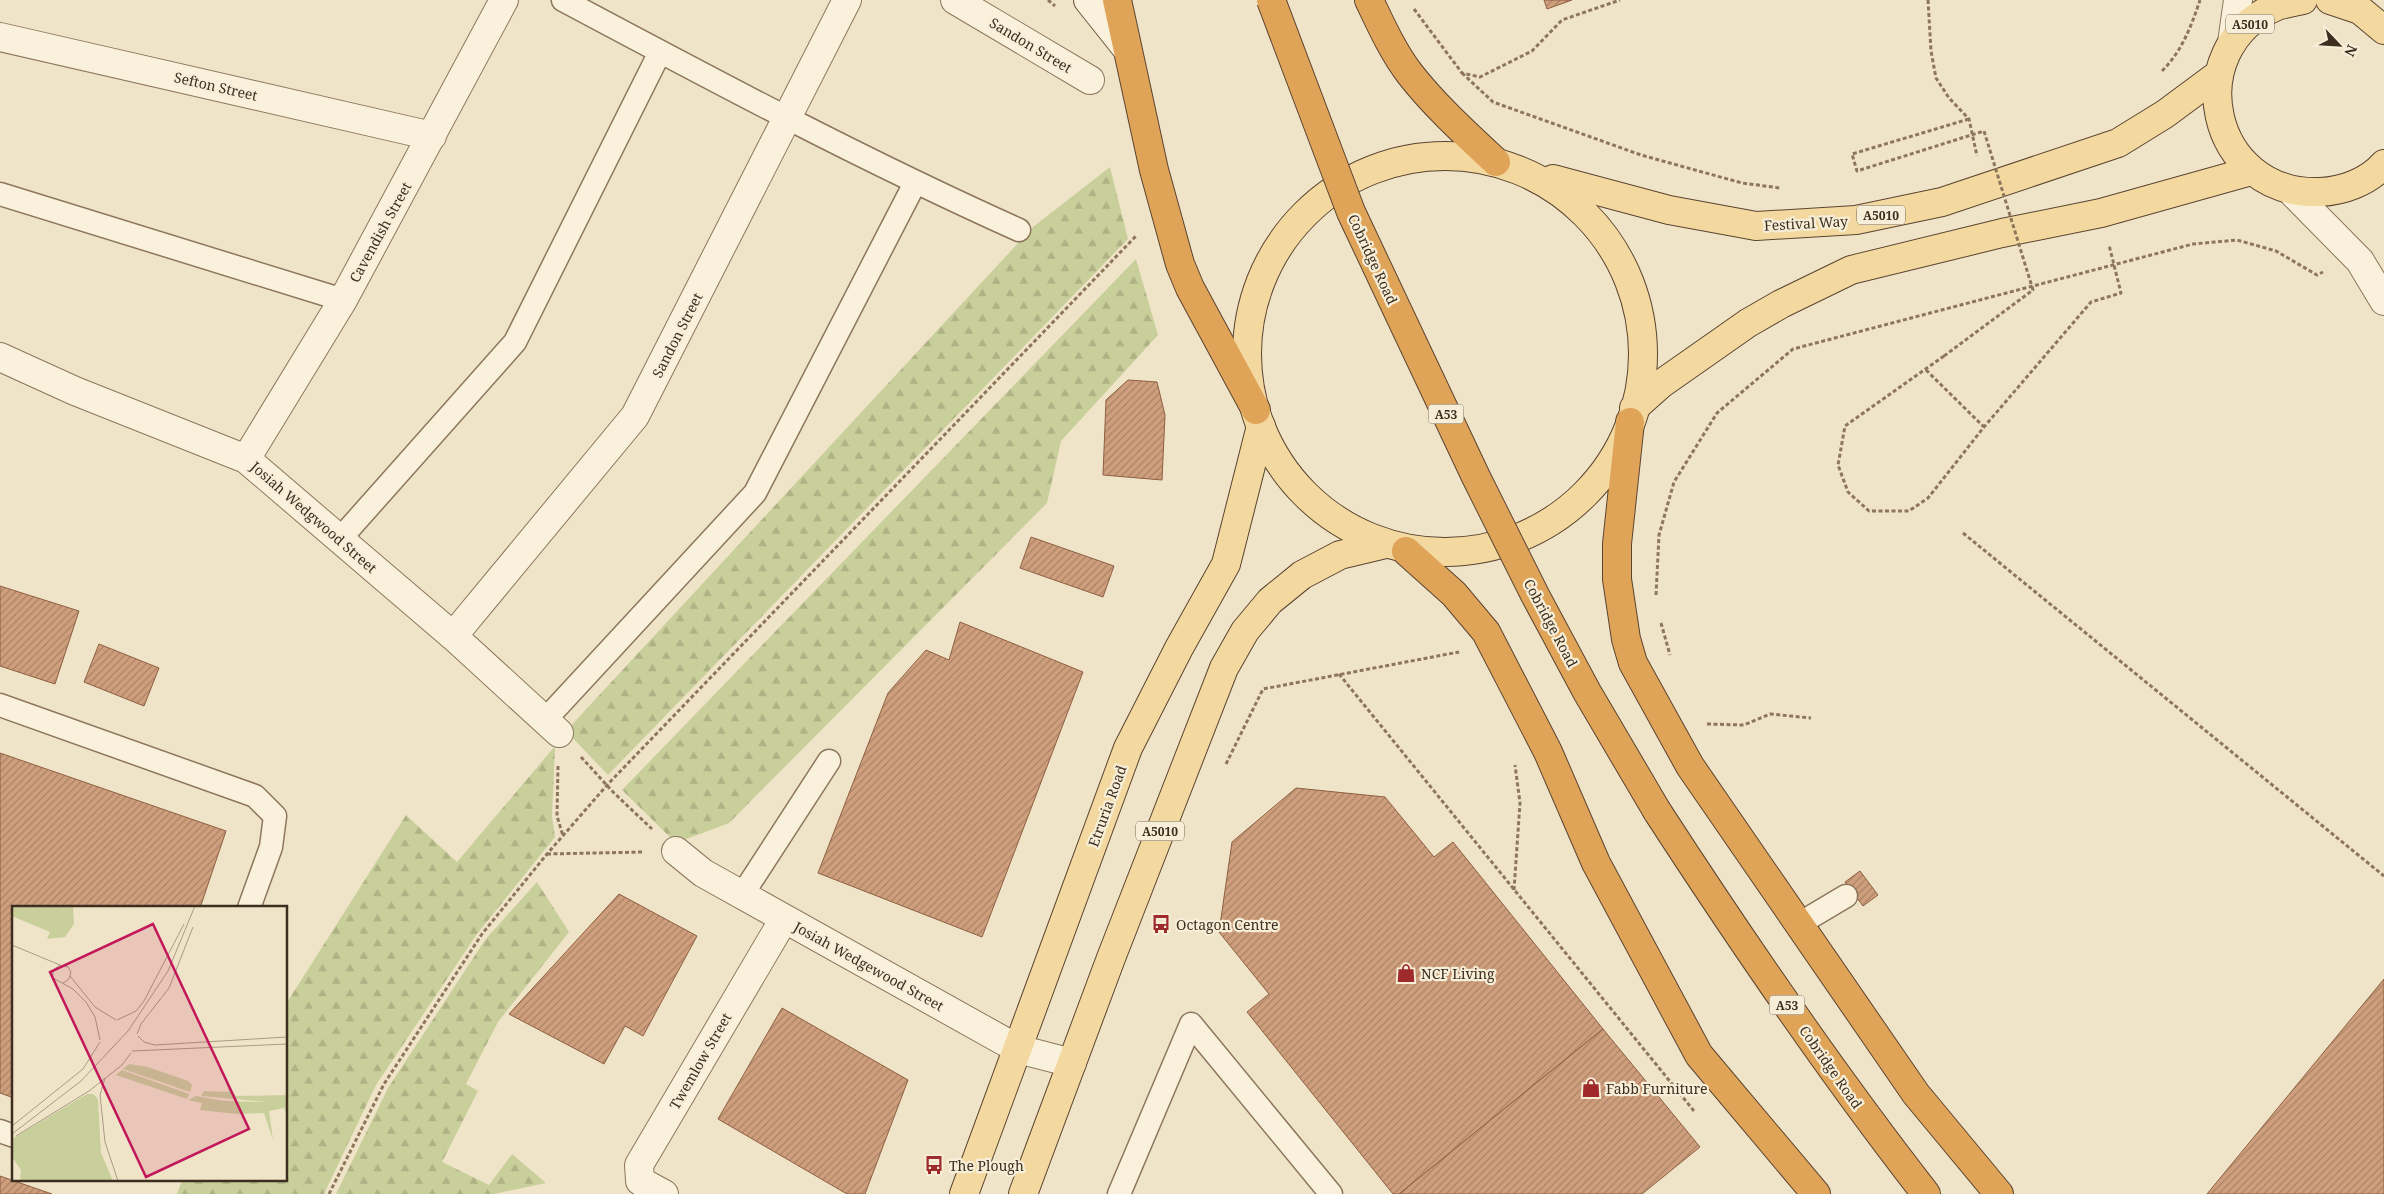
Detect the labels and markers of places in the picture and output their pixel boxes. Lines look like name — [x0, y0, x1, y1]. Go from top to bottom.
bus stop icon: Octagon Centre — [1150, 913, 1172, 935]
place label: Octagon Centre — [1176, 915, 1279, 934]
shop icon: NCF Living — [1395, 962, 1417, 984]
place label: NCF Living — [1421, 964, 1495, 983]
shop icon: Fabb Furniture — [1580, 1077, 1602, 1099]
place label: Fabb Furniture — [1606, 1079, 1708, 1098]
bus stop icon: The Plough — [923, 1154, 945, 1176]
place label: The Plough — [949, 1156, 1024, 1175]

